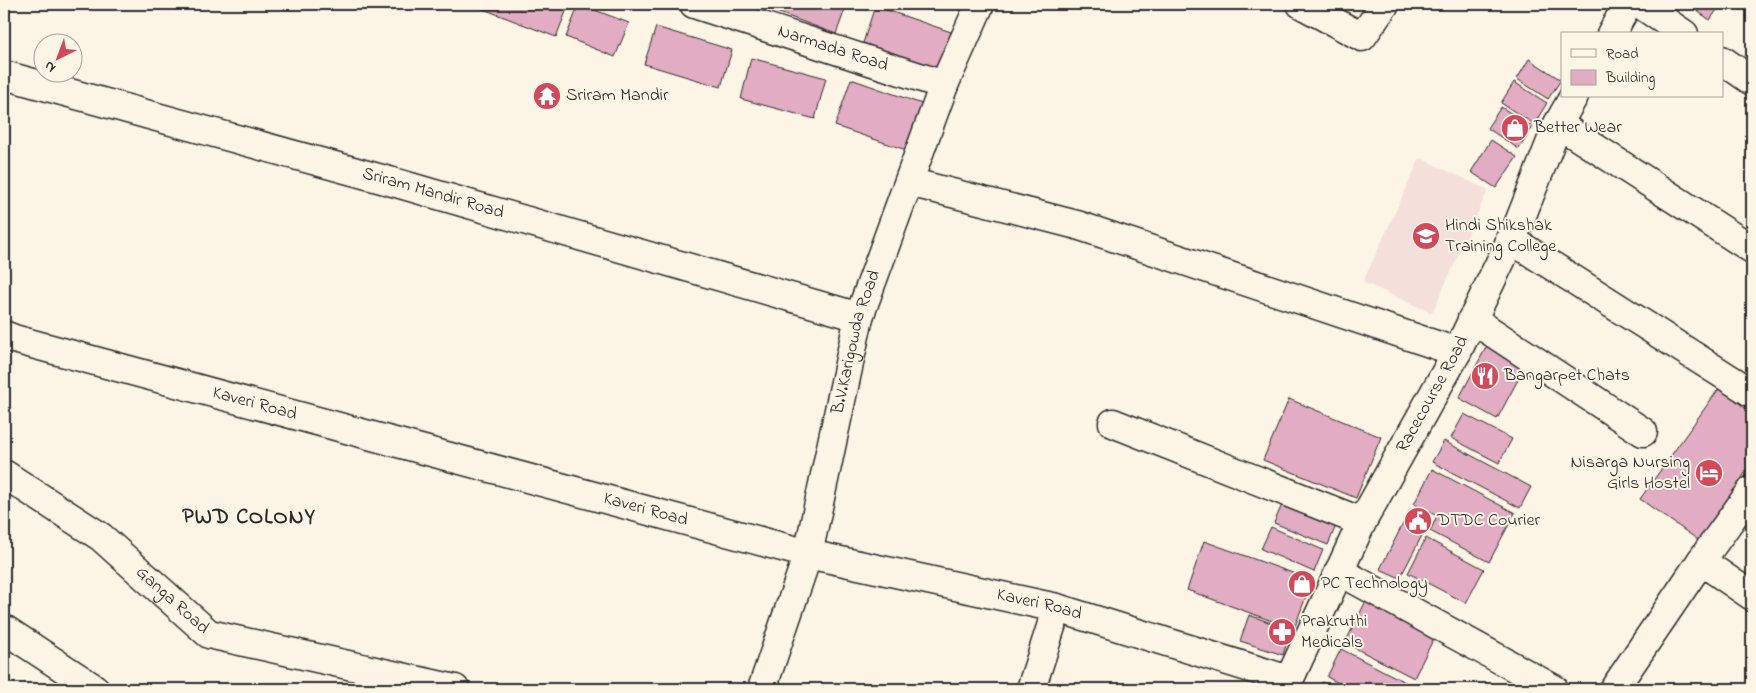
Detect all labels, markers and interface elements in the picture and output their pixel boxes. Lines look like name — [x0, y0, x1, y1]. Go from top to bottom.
street label: Narmada Road — [774, 19, 891, 79]
north arrow — [32, 32, 82, 82]
legend — [1561, 32, 1724, 98]
text: Road — [1606, 43, 1639, 65]
text: N — [40, 56, 61, 78]
text: Building — [1605, 67, 1655, 90]
temple icon: Sriram Mandir — [532, 81, 562, 111]
place label: Sriram Mandir — [566, 83, 669, 109]
shop icon: Better Wear — [1500, 113, 1530, 143]
place label: Better Wear — [1533, 115, 1622, 141]
street label: Sriram Mandir Road — [359, 161, 507, 226]
place label: Hindi Shikshak Training College — [1445, 213, 1557, 261]
school or university icon: Hindi Shikshak Training College — [1411, 221, 1441, 251]
street label: B.V.Karigowda Road — [825, 267, 888, 418]
street label: Racecourse Road — [1390, 332, 1476, 458]
restaurant icon: Bangarpet Chats — [1470, 361, 1500, 391]
place label: Bangarpet Chats — [1503, 363, 1630, 390]
street label: Kaveri Road — [209, 380, 300, 428]
place label: Nisarga Nursing Girls Hostel — [1570, 450, 1690, 497]
hotel icon: Nisarga Nursing Girls Hostel — [1694, 458, 1724, 488]
street label: Kaveri Road — [600, 486, 691, 534]
district label: PWD COLONY — [182, 502, 316, 534]
public building icon: DTDC Courier — [1403, 506, 1433, 536]
place label: DTDC Courier — [1436, 508, 1540, 534]
street label: Ganga Road — [129, 560, 215, 641]
shop icon: PC Technology — [1287, 569, 1317, 599]
place label: PC Technology — [1321, 571, 1428, 598]
street label: Kaveri Road — [994, 582, 1085, 628]
place label: Prakruthi Medicals — [1301, 609, 1367, 656]
pharmacy icon: Prakruthi Medicals — [1267, 617, 1297, 647]

